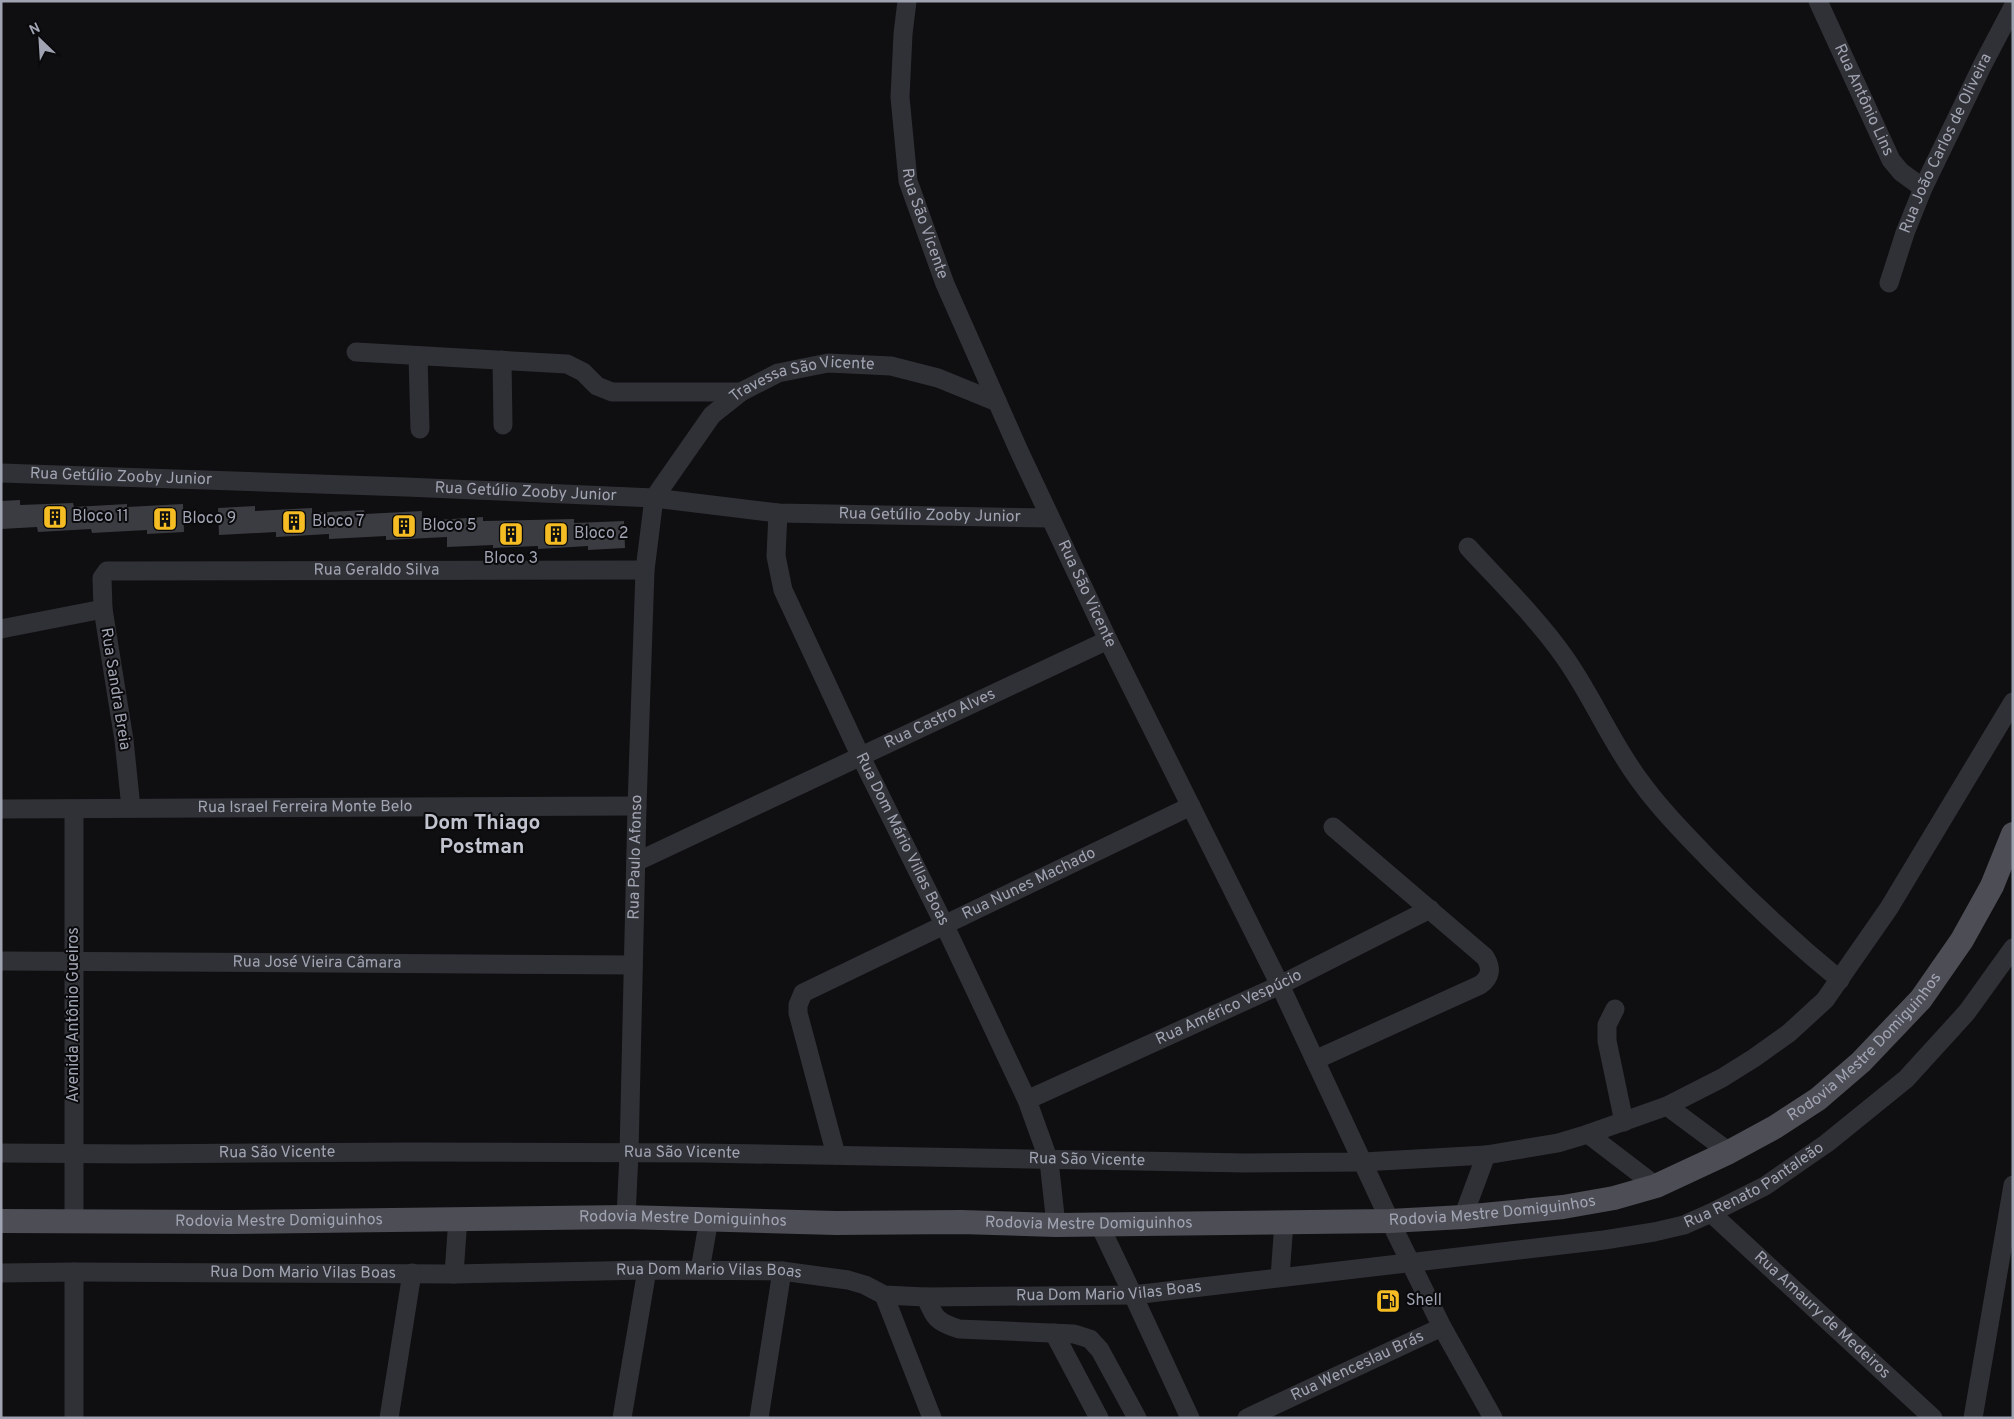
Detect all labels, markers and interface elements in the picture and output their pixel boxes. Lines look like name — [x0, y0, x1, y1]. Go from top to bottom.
north arrow — [15, 15, 65, 65]
text: N — [27, 20, 43, 39]
street label: Rua Antônio Lins — [1829, 41, 1898, 159]
street label: Rua João Carlos de Oliveira — [1896, 50, 1997, 236]
street label: Rua São Vicente — [897, 167, 952, 282]
street label: Travessa São Vicente — [726, 353, 875, 407]
street label: Rua Getúlio Zooby Junior — [29, 464, 212, 490]
street label: Rua Getúlio Zooby Junior — [434, 478, 617, 506]
building icon: Bloco 11 — [42, 504, 68, 530]
street label: Rua Getúlio Zooby Junior — [838, 504, 1021, 527]
building icon: Bloco 9 — [152, 506, 178, 532]
place label: Bloco 11 — [72, 507, 129, 527]
place label: Bloco 9 — [182, 509, 236, 529]
building icon: Bloco 7 — [281, 509, 307, 535]
place label: Bloco 7 — [312, 512, 364, 532]
building icon: Bloco 5 — [391, 513, 417, 539]
place label: Bloco 5 — [422, 516, 477, 536]
building icon: Bloco 3 — [498, 521, 524, 547]
building icon: Bloco 2 — [543, 521, 569, 547]
place label: Bloco 2 — [574, 524, 628, 544]
street label: Rua São Vicente — [1053, 537, 1120, 651]
place label: Bloco 3 — [484, 549, 538, 569]
street label: Rua Geraldo Silva — [313, 560, 439, 581]
street label: Rua Sandra Breia — [95, 626, 135, 752]
street label: Rua Castro Alves — [881, 684, 999, 754]
street label: Rua Dom Mário Villas Boas — [851, 750, 953, 929]
street label: Rua Paulo Afonso — [624, 794, 647, 920]
street label: Rua Israel Ferreira Monte Belo — [197, 797, 413, 818]
district label: Dom Thiago Postman — [424, 810, 540, 861]
street label: Rua Nunes Machado — [959, 843, 1099, 925]
street label: Avenida Antônio Gueiros — [64, 927, 84, 1103]
street label: Rua José Vieira Câmara — [232, 952, 402, 974]
street label: Rua Américo Vespúcio — [1153, 965, 1306, 1050]
street label: Rodovia Mestre Domiguinhos — [1784, 969, 1946, 1126]
street label: Rua Renato Pantaleão — [1681, 1138, 1828, 1234]
street label: Rua São Vicente — [219, 1143, 335, 1163]
street label: Rua São Vicente — [624, 1143, 740, 1164]
street label: Rua São Vicente — [1028, 1149, 1145, 1171]
street label: Rodovia Mestre Domiguinhos — [1388, 1191, 1597, 1231]
street label: Rodovia Mestre Domiguinhos — [579, 1207, 787, 1232]
street label: Rodovia Mestre Domiguinhos — [175, 1210, 383, 1232]
street label: Rodovia Mestre Domiguinhos — [985, 1213, 1193, 1235]
street label: Rua Amaury de Medeiros — [1749, 1247, 1894, 1383]
street label: Rua Dom Mario Vilas Boas — [616, 1260, 803, 1284]
street label: Rua Dom Mario Vilas Boas — [210, 1263, 396, 1284]
street label: Rua Dom Mario Vilas Boas — [1016, 1277, 1203, 1306]
fuel station icon: Shell — [1375, 1288, 1401, 1314]
place label: Shell — [1406, 1291, 1442, 1311]
street label: Rua Wenceslau Brás — [1288, 1327, 1427, 1406]

